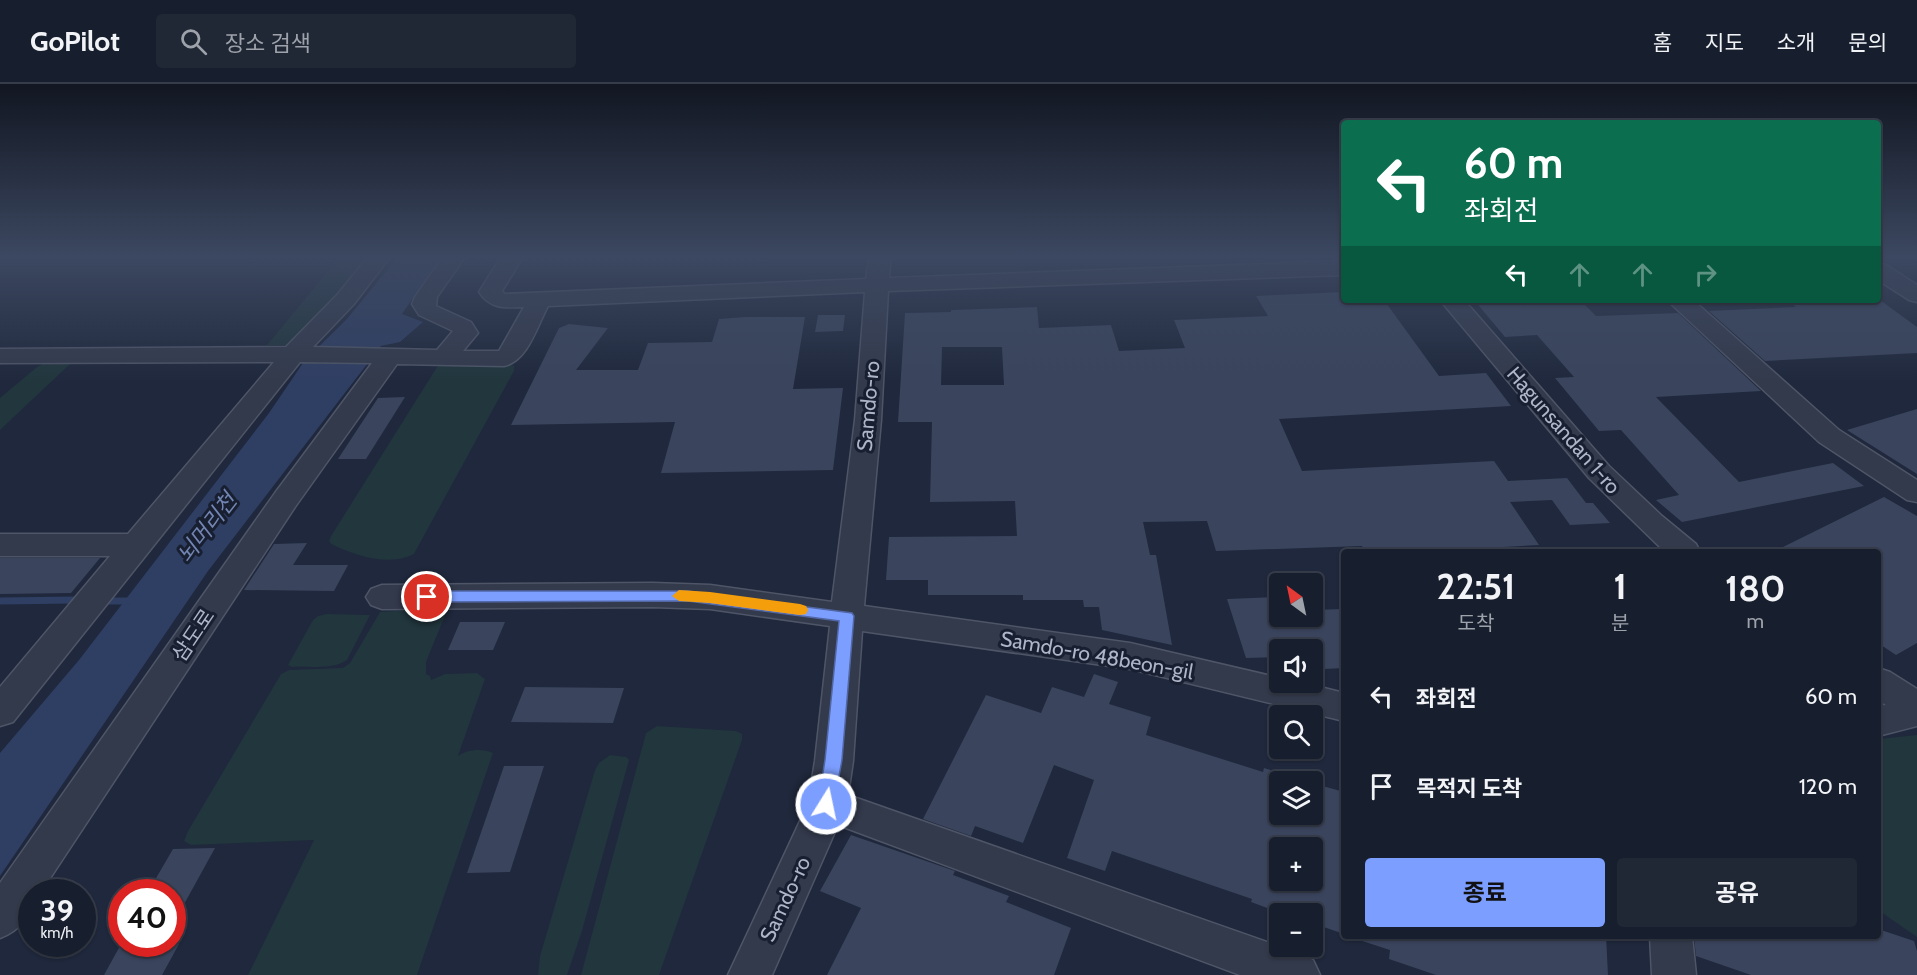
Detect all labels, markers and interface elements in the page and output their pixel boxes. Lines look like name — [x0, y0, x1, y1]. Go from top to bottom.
search box — [156, 14, 576, 68]
text: GoPilot — [30, 24, 120, 58]
icon: search — [177, 25, 210, 58]
text: 장소 검색 — [225, 30, 311, 57]
text: 홈 — [1653, 30, 1672, 55]
text: 지도 — [1705, 30, 1744, 55]
text: 소개 — [1777, 30, 1815, 55]
text: 문의 — [1848, 30, 1887, 55]
text: 60 m — [1464, 137, 1563, 189]
icon: left — [1365, 144, 1443, 222]
text: 좌회전 — [1464, 194, 1539, 227]
icon: left — [1500, 258, 1533, 291]
icon: ahead — [1563, 258, 1596, 291]
icon: ahead — [1626, 258, 1659, 291]
icon: right — [1689, 258, 1722, 291]
street label: Samdo-ro — [852, 360, 884, 452]
street label: Hagunsandan 1-ro — [1502, 361, 1626, 499]
water label: 뇌머리천 — [171, 486, 244, 568]
text: 22:51 — [1437, 564, 1515, 608]
text: 1 — [1613, 564, 1627, 608]
text: 180 — [1725, 566, 1785, 610]
pin — [401, 571, 452, 622]
north arrow — [1269, 573, 1323, 627]
map controls — [1269, 573, 1323, 957]
icon: arrive — [410, 580, 443, 613]
street label: 삼도로 — [166, 604, 220, 666]
text: m — [1746, 609, 1764, 633]
text: 도착 — [1458, 611, 1494, 635]
text: 분 — [1611, 611, 1629, 635]
street label: Samdo-ro 48beon-gil — [999, 626, 1195, 684]
button: sound — [1269, 639, 1323, 693]
icon: left — [1365, 680, 1398, 713]
text: 60 m — [1805, 683, 1857, 710]
text: 좌회전 — [1416, 685, 1477, 712]
button: search — [1269, 705, 1323, 759]
icon: arrive — [1365, 770, 1398, 803]
button: layers — [1269, 771, 1323, 825]
position arrow — [794, 772, 858, 836]
text: 120 m — [1799, 773, 1857, 800]
text: 목적지 도착 — [1416, 775, 1522, 802]
button: + — [1269, 837, 1323, 891]
street label: Samdo-ro — [754, 853, 816, 945]
button: 종료 — [1365, 858, 1605, 927]
button: 공유 — [1617, 858, 1857, 927]
speed limit sign: 40 — [108, 879, 186, 957]
text: 39 — [40, 892, 74, 929]
button: − — [1269, 903, 1323, 957]
text: km/h — [41, 924, 73, 942]

